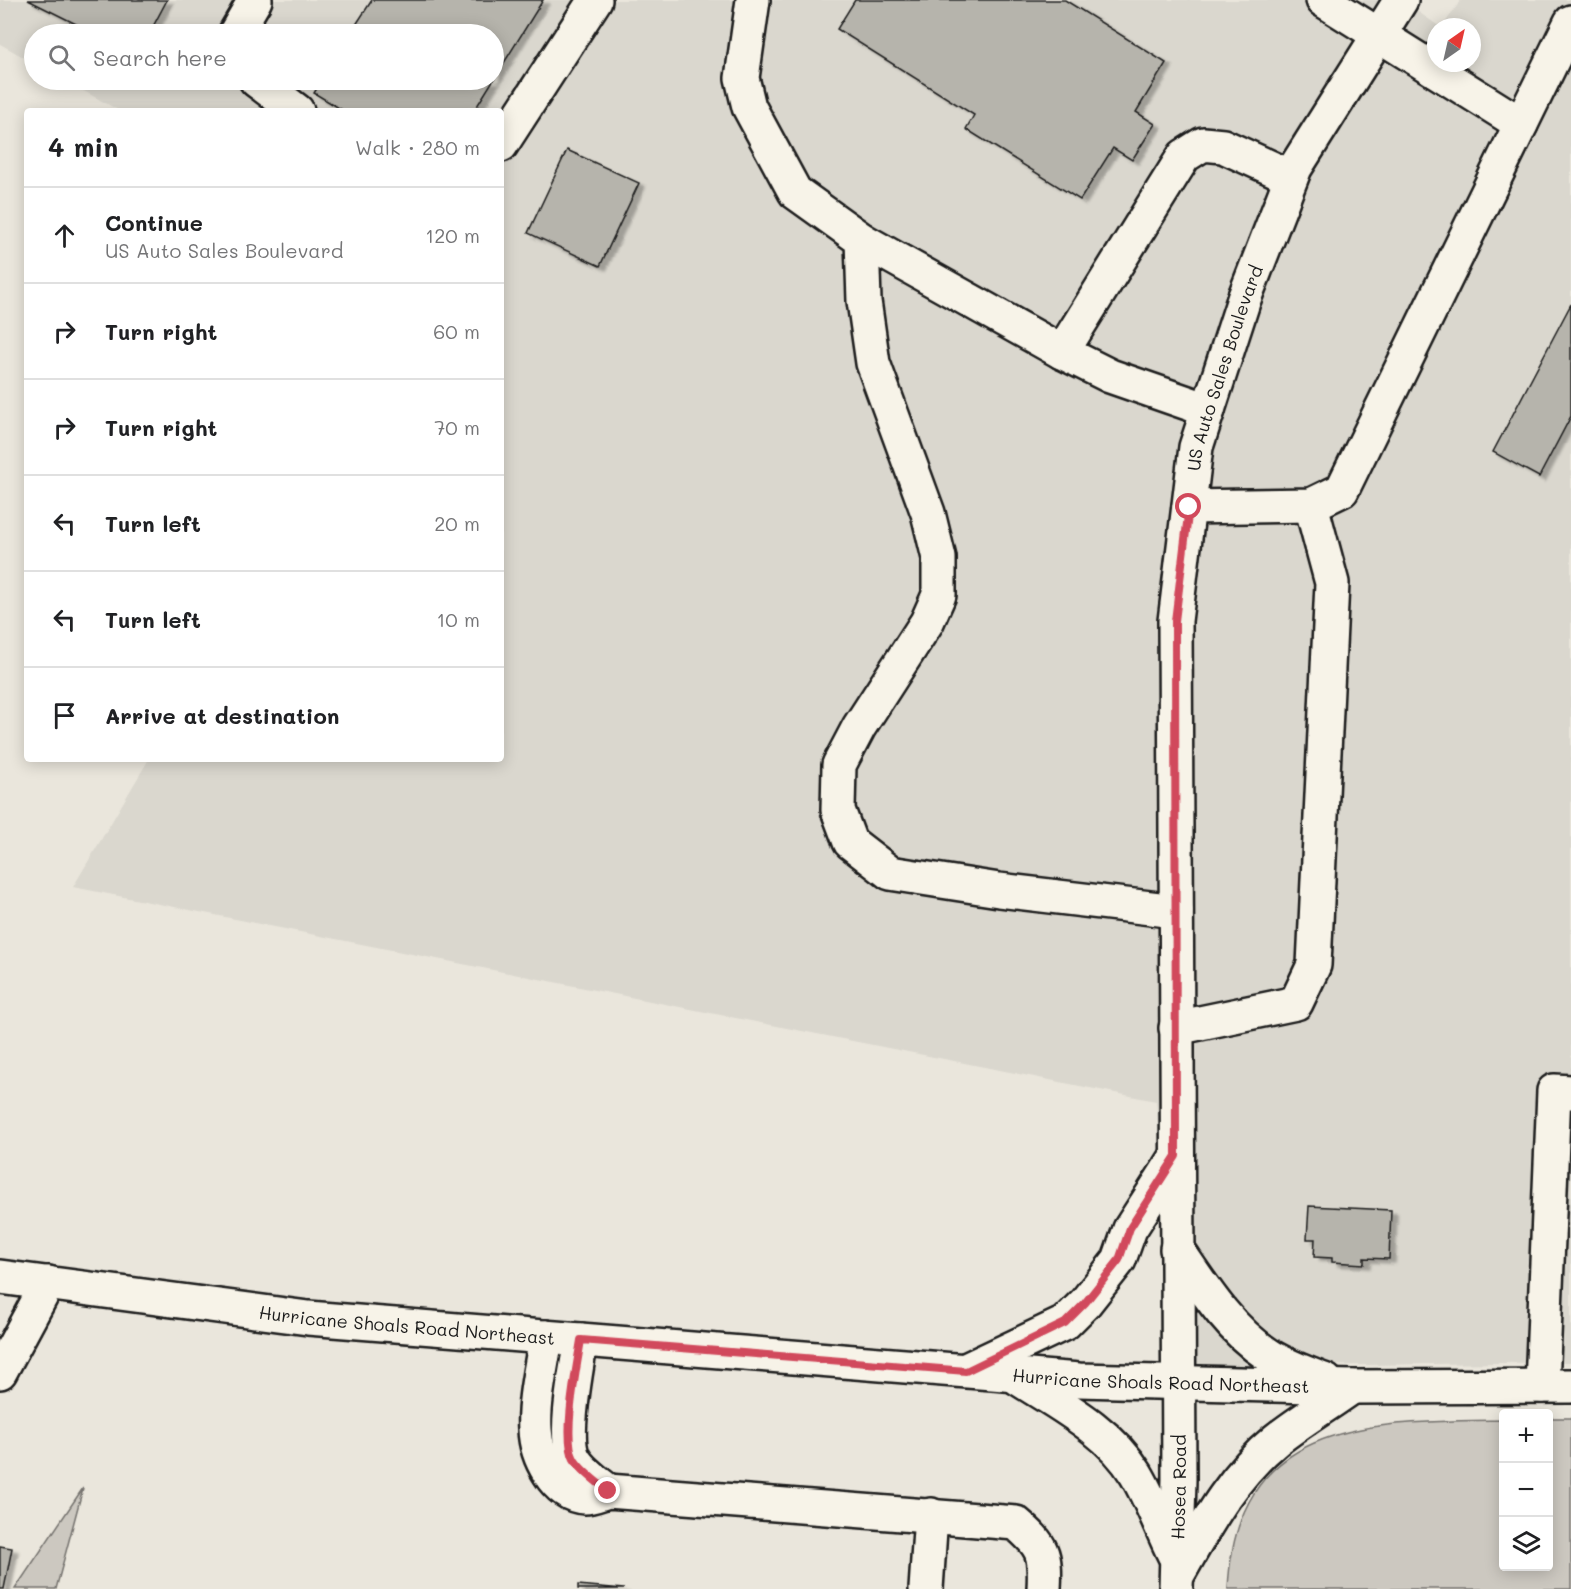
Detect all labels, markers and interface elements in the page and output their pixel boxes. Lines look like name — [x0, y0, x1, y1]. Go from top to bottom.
north arrow — [1427, 18, 1481, 72]
search box — [24, 24, 504, 90]
icon: search — [45, 41, 78, 74]
text: Search here — [93, 43, 227, 72]
text: 4 min — [48, 130, 118, 164]
text: Walk · 280 m — [355, 134, 480, 160]
text: Continue — [105, 208, 203, 237]
icon: ahead — [48, 219, 81, 252]
text: 120 m — [425, 222, 480, 248]
text: US Auto Sales Boulevard — [105, 237, 343, 263]
street label: US Auto Sales Boulevard — [1181, 262, 1268, 472]
icon: right — [48, 315, 81, 348]
text: Turn right — [105, 317, 217, 346]
text: 60 m — [433, 318, 480, 344]
icon: right — [48, 411, 81, 444]
text: Turn right — [105, 413, 217, 442]
text: 70 m — [434, 414, 480, 440]
route start — [1175, 493, 1201, 519]
icon: left — [48, 507, 81, 540]
text: Turn left — [105, 509, 201, 538]
text: 20 m — [434, 510, 480, 536]
icon: left — [48, 603, 81, 636]
text: Turn left — [105, 605, 201, 634]
text: 10 m — [436, 606, 480, 632]
icon: arrive — [48, 699, 81, 732]
text: Arrive at destination — [105, 701, 340, 730]
street label: Hurricane Shoals Road Northeast — [258, 1300, 556, 1350]
street label: Hurricane Shoals Road Northeast — [1012, 1363, 1310, 1398]
map controls — [1499, 1409, 1553, 1571]
button: + — [1499, 1409, 1553, 1463]
street label: Hosea Road — [1165, 1434, 1191, 1540]
button: − — [1499, 1463, 1553, 1517]
route end — [594, 1477, 620, 1503]
button: layers — [1499, 1517, 1553, 1571]

